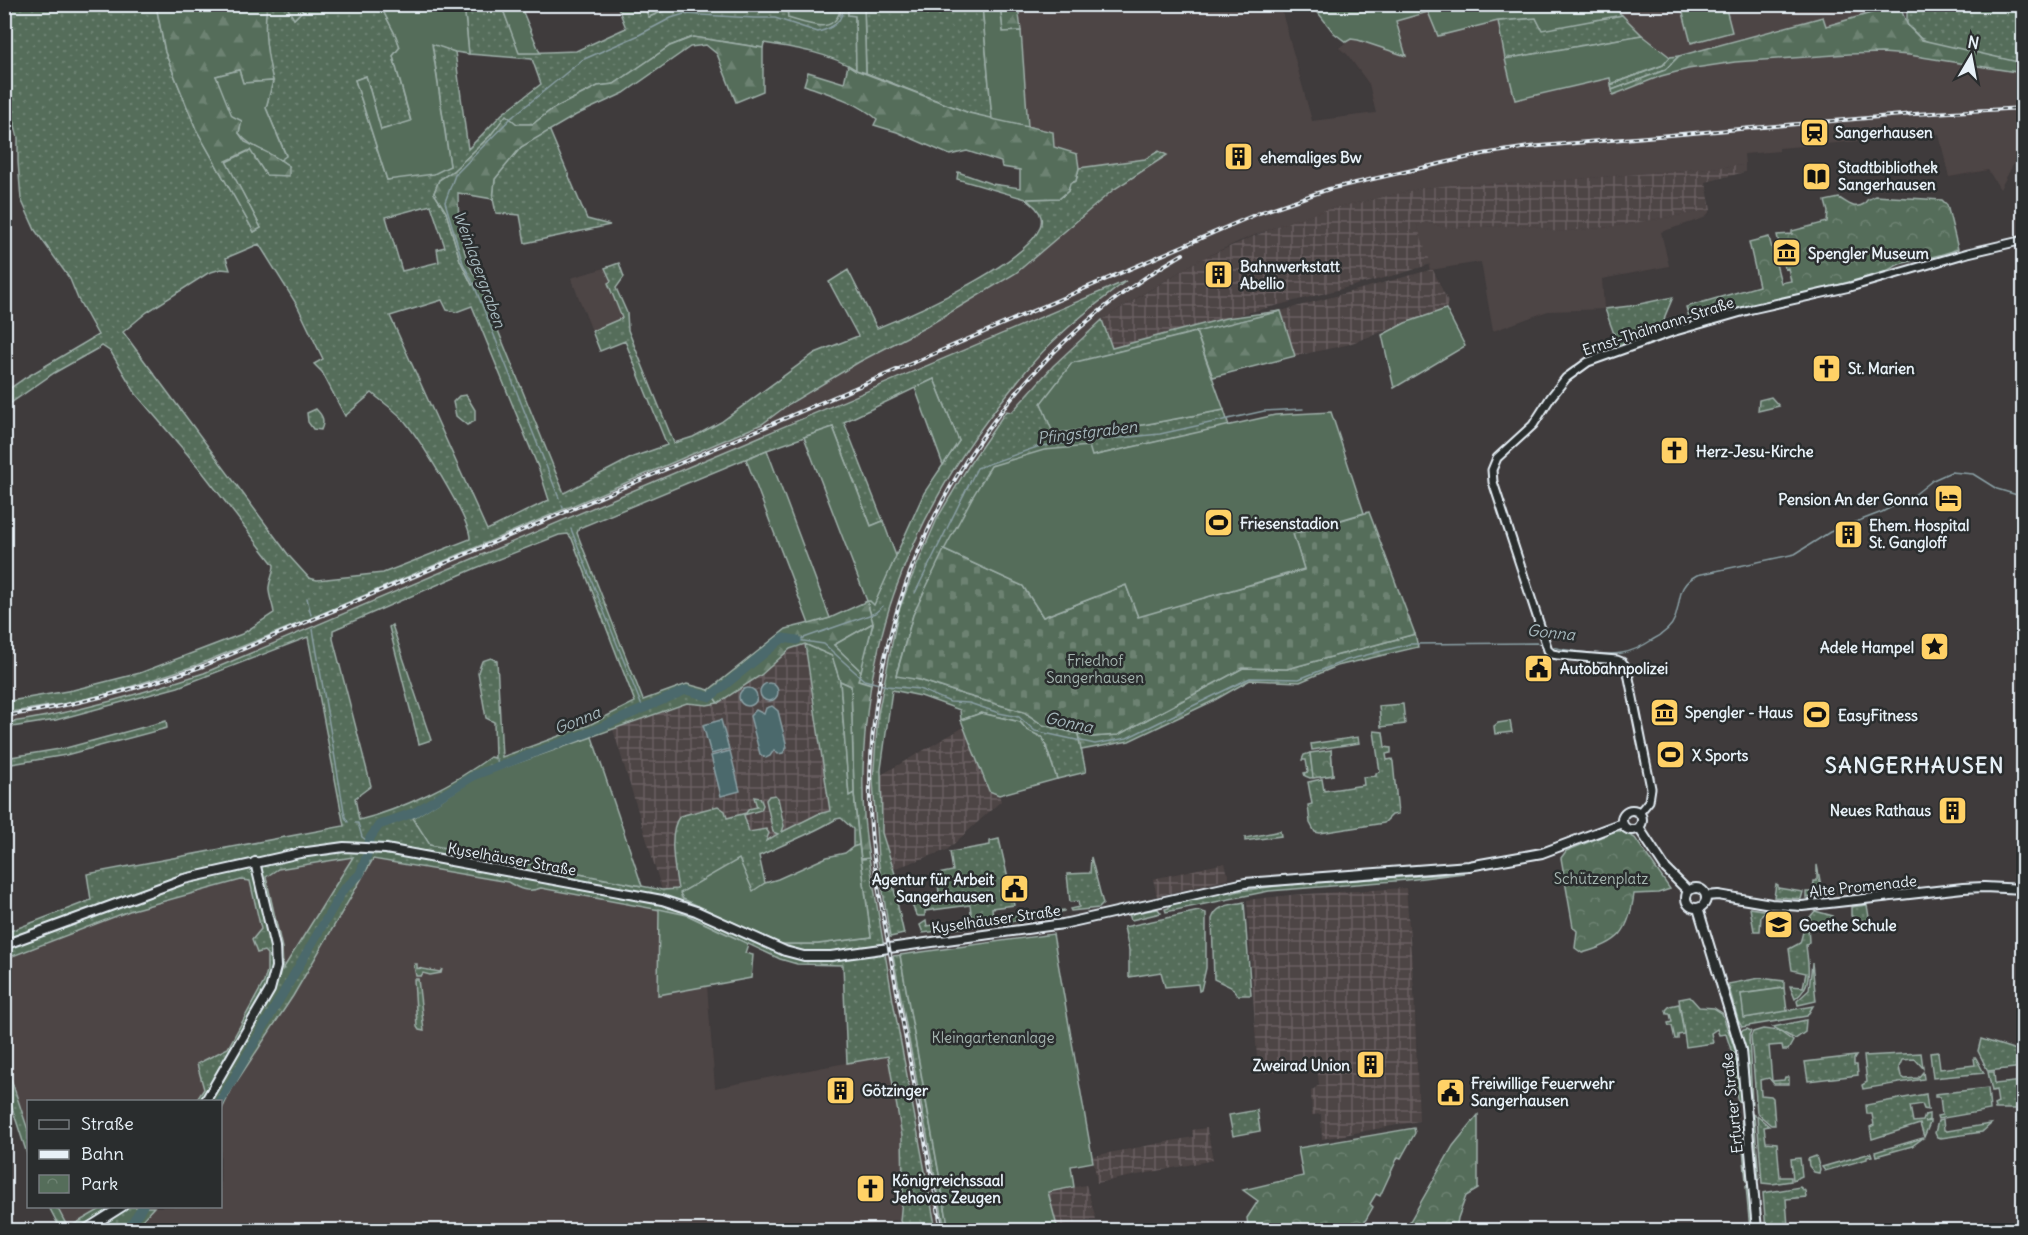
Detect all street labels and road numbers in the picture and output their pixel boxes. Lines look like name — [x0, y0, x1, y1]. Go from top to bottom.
street label: Ernst-Thälmann-Straße — [1580, 293, 1736, 359]
street label: Kyselhäuser Straße — [446, 838, 578, 880]
street label: Alte Promenade — [1808, 871, 1918, 901]
street label: Kyselhäuser Straße — [930, 901, 1062, 937]
street label: Erfurter Straße — [1717, 1052, 1747, 1154]

